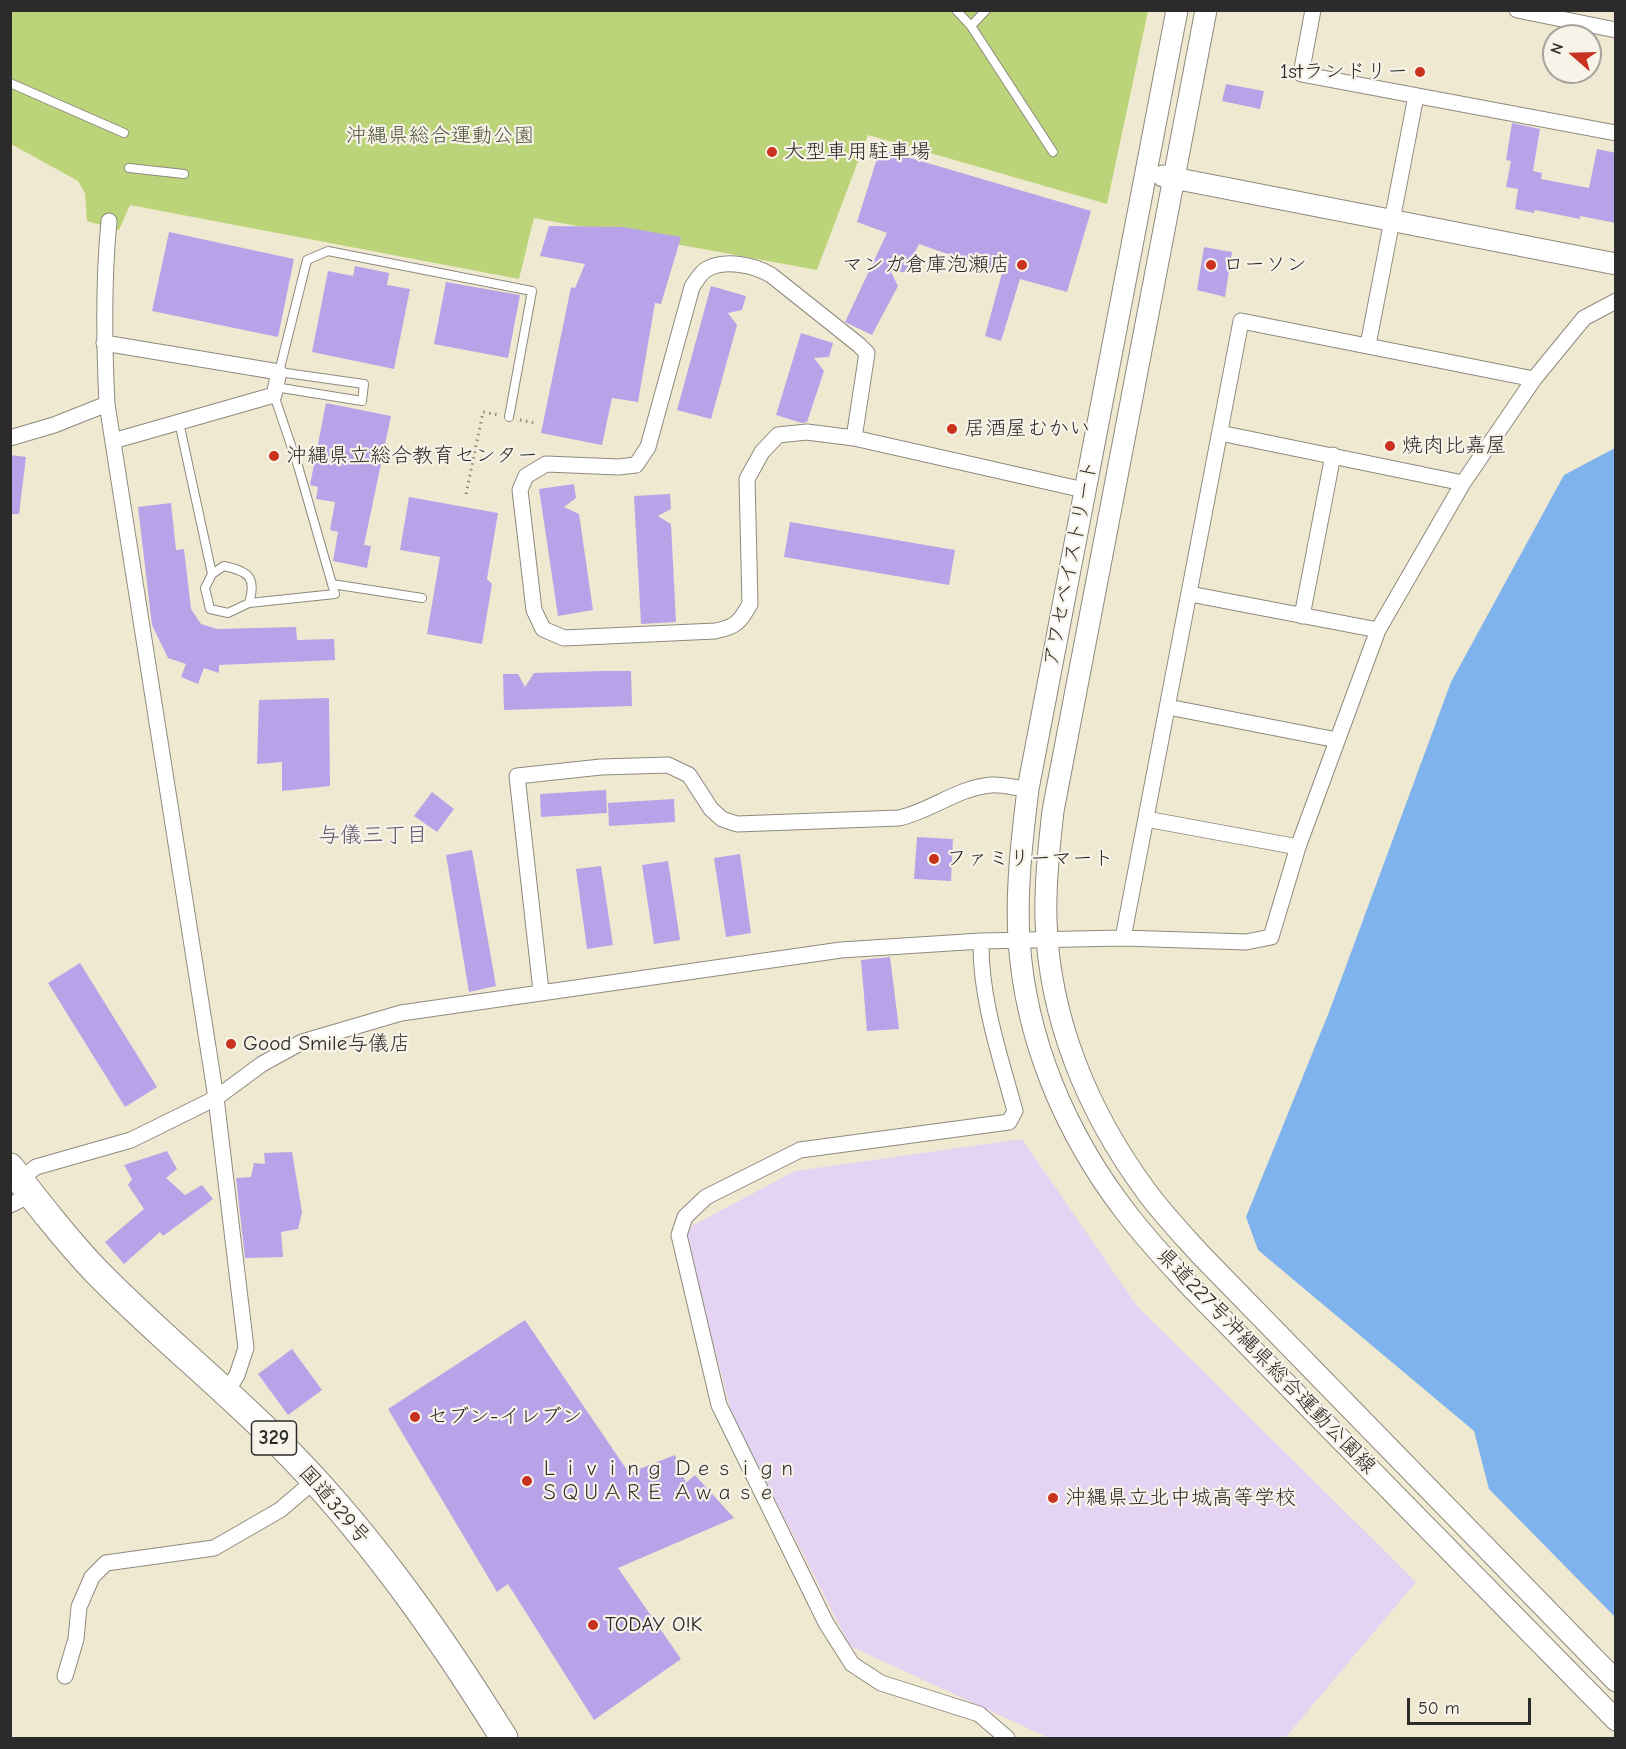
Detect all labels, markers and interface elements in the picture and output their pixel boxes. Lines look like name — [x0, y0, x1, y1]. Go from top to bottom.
north arrow — [1542, 24, 1602, 84]
text: N — [1547, 41, 1567, 57]
place label: 1stランドリー — [1280, 59, 1408, 85]
marker: 1stランドリー — [1413, 65, 1427, 79]
park label: 沖縄県総合運動公園 — [346, 123, 534, 149]
place label: 大型車用駐車場 — [784, 139, 931, 165]
marker: 大型車用駐車場 — [765, 145, 779, 159]
place label: マンガ倉庫泡瀬店 — [842, 252, 1010, 278]
place label: ローソン — [1223, 252, 1307, 278]
marker: マンガ倉庫泡瀬店 — [1015, 258, 1029, 272]
marker: ローソン — [1204, 258, 1218, 272]
place label: 居酒屋むかい — [964, 416, 1090, 442]
marker: 居酒屋むかい — [945, 422, 959, 436]
place label: 焼肉比嘉屋 — [1402, 433, 1507, 459]
marker: 焼肉比嘉屋 — [1383, 439, 1397, 453]
place label: 沖縄県立総合教育センター — [286, 443, 538, 469]
marker: 沖縄県立総合教育センター — [267, 449, 281, 463]
street label: アワセベイストリート — [1039, 458, 1103, 668]
district label: 与儀三丁目 — [318, 823, 428, 849]
place label: ファミリーマート — [946, 846, 1114, 872]
marker: ファミリーマート — [927, 852, 941, 866]
place label: Good Smile与儀店 — [243, 1031, 410, 1057]
marker: Good Smile与儀店 — [224, 1037, 238, 1051]
street label: 県道227号沖縄県総合運動公園線 — [1151, 1243, 1381, 1479]
place label: セブン-イレブン — [427, 1404, 582, 1430]
marker: セブン-イレブン — [408, 1410, 422, 1424]
road number: 329 — [252, 1421, 296, 1455]
place label: Ｌｉｖｉｎｇ Ｄｅｓｉｇｎ ＳＱＵＡＲＥ Ａｗａｓｅ — [539, 1456, 798, 1506]
street label: 国道329号 — [293, 1461, 375, 1549]
marker: Ｌｉｖｉｎｇ Ｄｅｓｉｇｎ ＳＱＵＡＲＥ Ａｗａｓｅ — [520, 1474, 534, 1488]
place label: 沖縄県立北中城高等学校 — [1065, 1485, 1296, 1511]
marker: 沖縄県立北中城高等学校 — [1046, 1491, 1060, 1505]
place label: TODAY O!K — [605, 1612, 702, 1638]
marker: TODAY O!K — [586, 1618, 600, 1632]
scale bar — [1410, 1686, 1534, 1724]
text: 50 m — [1418, 1698, 1460, 1719]

